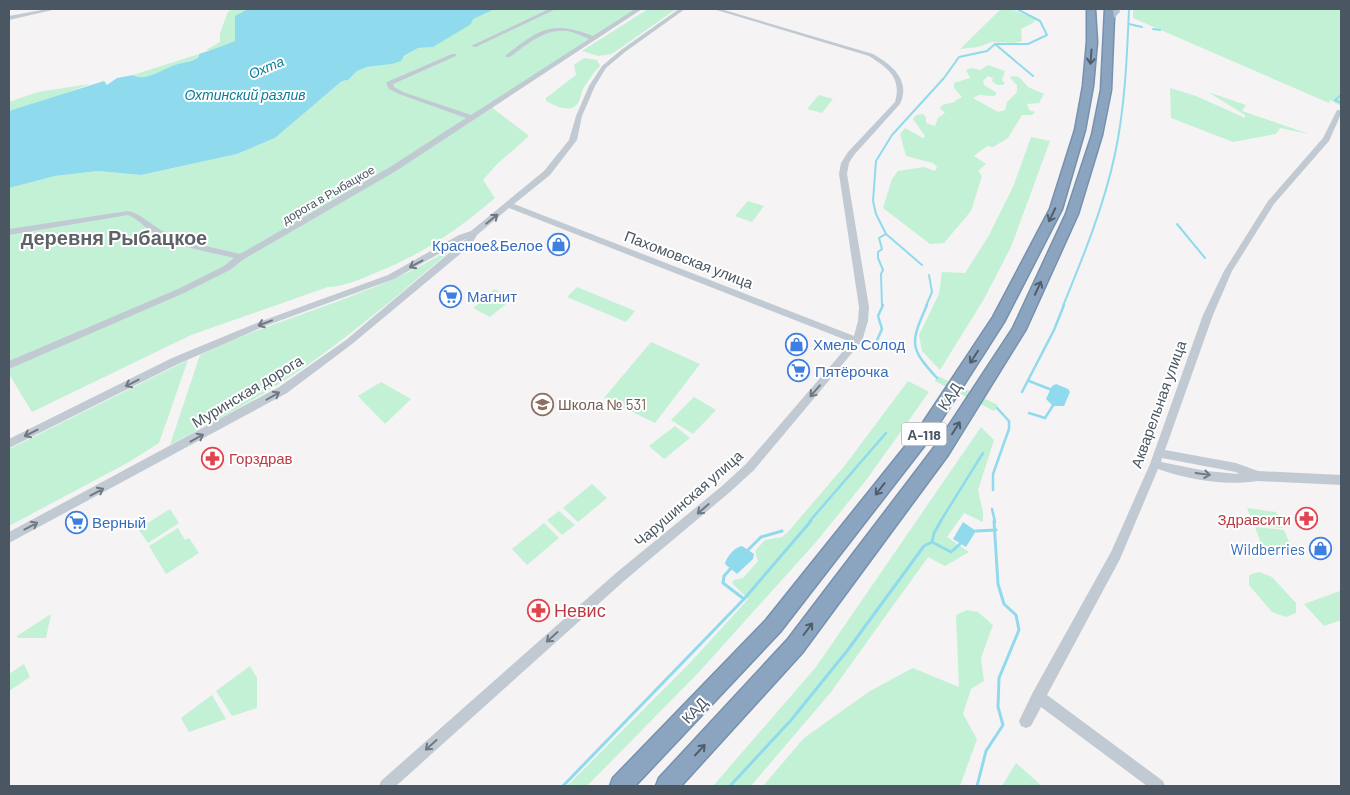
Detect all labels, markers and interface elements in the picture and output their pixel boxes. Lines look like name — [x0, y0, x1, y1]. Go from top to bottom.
one-way arrow — [1086, 49, 1095, 65]
water label: Охта — [246, 52, 286, 82]
water label: Охтинский разлив — [184, 86, 306, 103]
street label: дорога в Рыбацкое — [279, 162, 378, 227]
one-way arrow — [1047, 207, 1057, 222]
one-way arrow — [485, 214, 498, 225]
district label: деревня Рыбацкое — [21, 225, 207, 249]
street label: Пахомовская улица — [622, 226, 756, 292]
shop icon: Красное&Белое — [547, 233, 571, 257]
place label: Красное&Белое — [432, 236, 543, 254]
one-way arrow — [409, 260, 424, 269]
one-way arrow — [1034, 281, 1044, 296]
supermarket icon: Магнит — [439, 284, 463, 308]
place label: Магнит — [467, 287, 517, 305]
one-way arrow — [258, 319, 273, 328]
shop icon: Хмель Солод — [785, 332, 809, 356]
place label: Хмель Солод — [813, 335, 906, 353]
street label: Акварельная улица — [1127, 337, 1190, 470]
one-way arrow — [969, 349, 979, 363]
street label: Муринская дорога — [188, 350, 306, 431]
supermarket icon: Пятёрочка — [787, 359, 811, 383]
place label: Пятёрочка — [815, 362, 889, 380]
one-way arrow — [125, 379, 140, 388]
street label: КАД — [933, 379, 965, 413]
one-way arrow — [809, 385, 820, 398]
one-way arrow — [265, 390, 279, 400]
school or university icon: Школа № 531 — [530, 392, 554, 416]
place label: Школа № 531 — [558, 395, 646, 413]
one-way arrow — [951, 421, 961, 435]
road number: А-118 — [902, 422, 946, 446]
one-way arrow — [24, 429, 39, 439]
one-way arrow — [189, 432, 204, 442]
pharmacy icon: Горздрав — [201, 446, 225, 470]
street label: Чарушинская улица — [630, 446, 746, 550]
place label: Горздрав — [229, 449, 293, 467]
one-way arrow — [1194, 470, 1210, 480]
one-way arrow — [875, 482, 886, 495]
one-way arrow — [89, 486, 103, 496]
one-way arrow — [697, 503, 710, 514]
pharmacy icon: Здравсити — [1295, 507, 1319, 531]
supermarket icon: Верный — [64, 510, 88, 534]
place label: Здравсити — [1218, 510, 1291, 528]
place label: Верный — [92, 513, 146, 531]
one-way arrow — [23, 521, 38, 531]
shop icon: Wildberries — [1309, 537, 1333, 561]
place label: Wildberries — [1230, 540, 1305, 558]
pharmacy icon: Невис — [526, 598, 550, 622]
place label: Невис — [554, 599, 606, 621]
one-way arrow — [803, 622, 813, 636]
one-way arrow — [546, 631, 559, 642]
street label: КАД — [677, 693, 711, 727]
one-way arrow — [425, 739, 438, 751]
one-way arrow — [694, 744, 706, 757]

